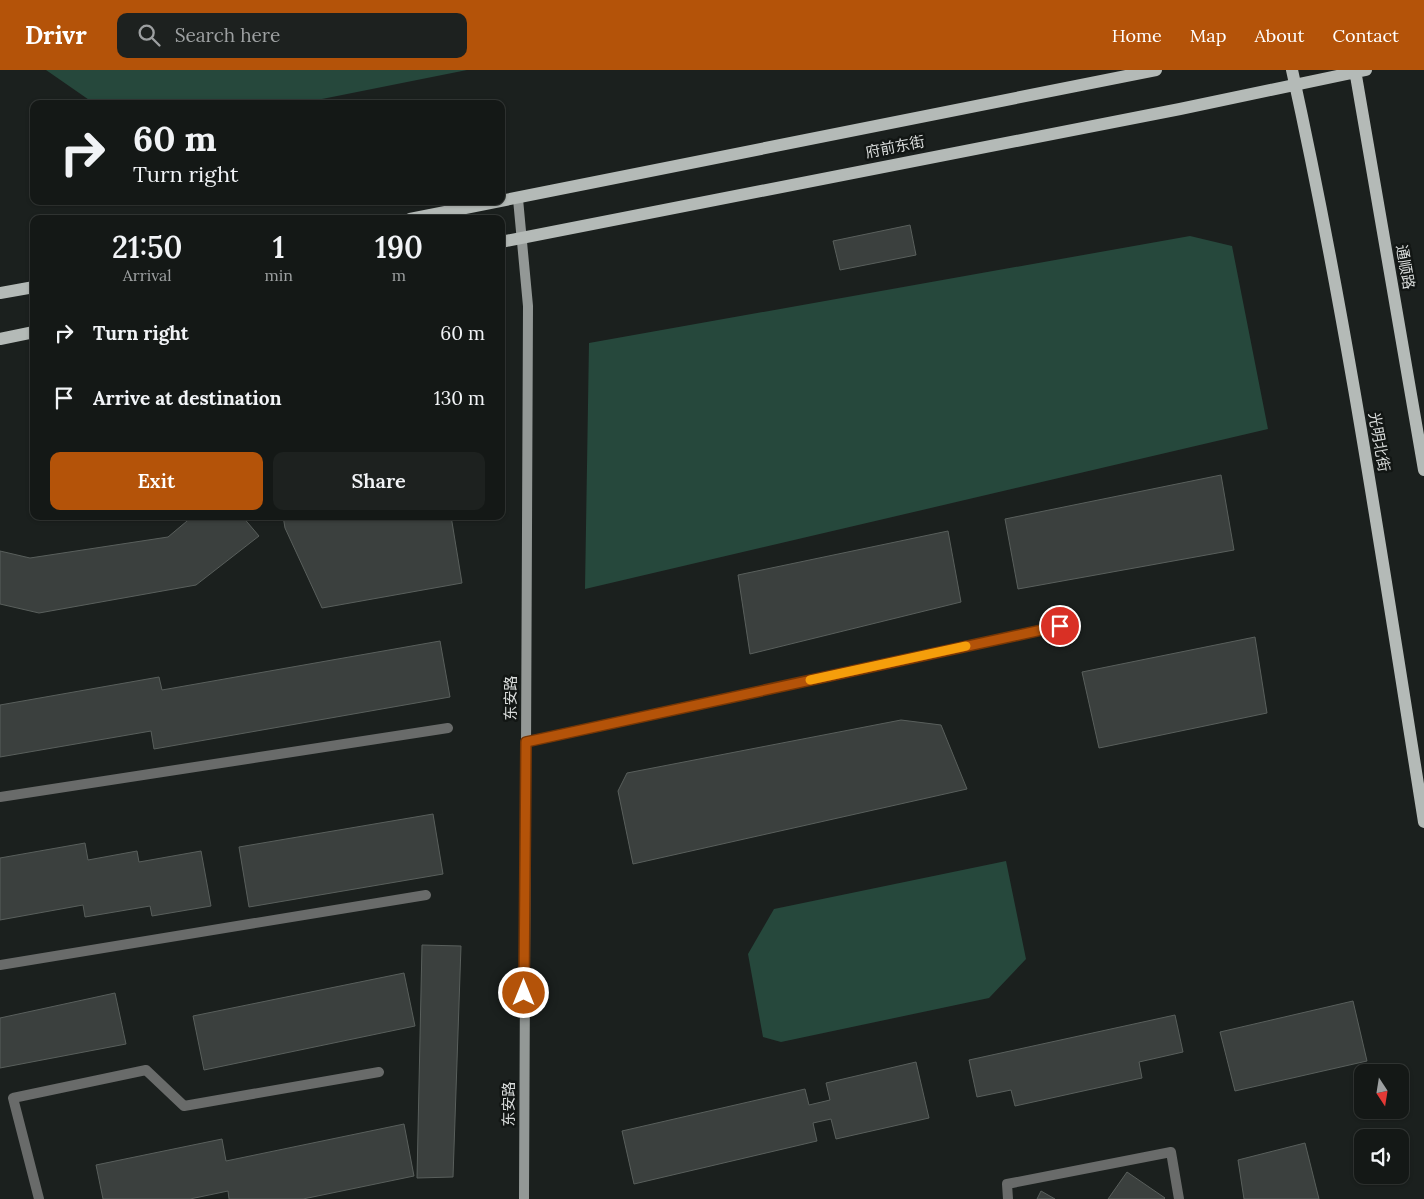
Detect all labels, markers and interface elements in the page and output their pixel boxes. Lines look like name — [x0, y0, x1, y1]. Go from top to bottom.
search box — [117, 13, 467, 58]
text: Drivr — [25, 20, 87, 51]
icon: search — [135, 21, 163, 49]
text: Search here — [175, 23, 280, 47]
text: Home — [1112, 24, 1162, 47]
text: Map — [1190, 24, 1226, 47]
text: About — [1254, 24, 1304, 47]
text: Contact — [1332, 24, 1399, 47]
text: 60 m — [133, 116, 217, 161]
icon: right — [50, 120, 115, 185]
street label: 府前东街 — [864, 131, 926, 162]
text: Turn right — [133, 160, 238, 188]
text: 21:50 — [112, 228, 182, 266]
text: 1 — [273, 228, 285, 266]
text: 190 — [375, 228, 423, 266]
street label: 通顺路 — [1392, 243, 1419, 291]
text: Arrival — [123, 265, 172, 285]
text: min — [264, 265, 293, 285]
text: m — [392, 265, 406, 285]
icon: right — [50, 319, 78, 347]
text: Turn right — [93, 321, 189, 345]
text: 60 m — [440, 321, 485, 345]
icon: arrive — [50, 384, 78, 412]
text: Arrive at destination — [93, 386, 282, 410]
text: 130 m — [434, 386, 485, 410]
street label: 光明北街 — [1365, 411, 1394, 473]
button: Exit — [50, 452, 263, 510]
button: Share — [273, 452, 485, 510]
pin — [1039, 605, 1081, 647]
icon: arrive — [1046, 612, 1074, 640]
street label: 东安路 — [501, 675, 520, 721]
position arrow — [497, 966, 549, 1018]
north arrow — [1354, 1064, 1409, 1119]
map controls — [1354, 1064, 1409, 1184]
street label: 东安路 — [499, 1081, 518, 1127]
button: sound — [1354, 1129, 1409, 1184]

